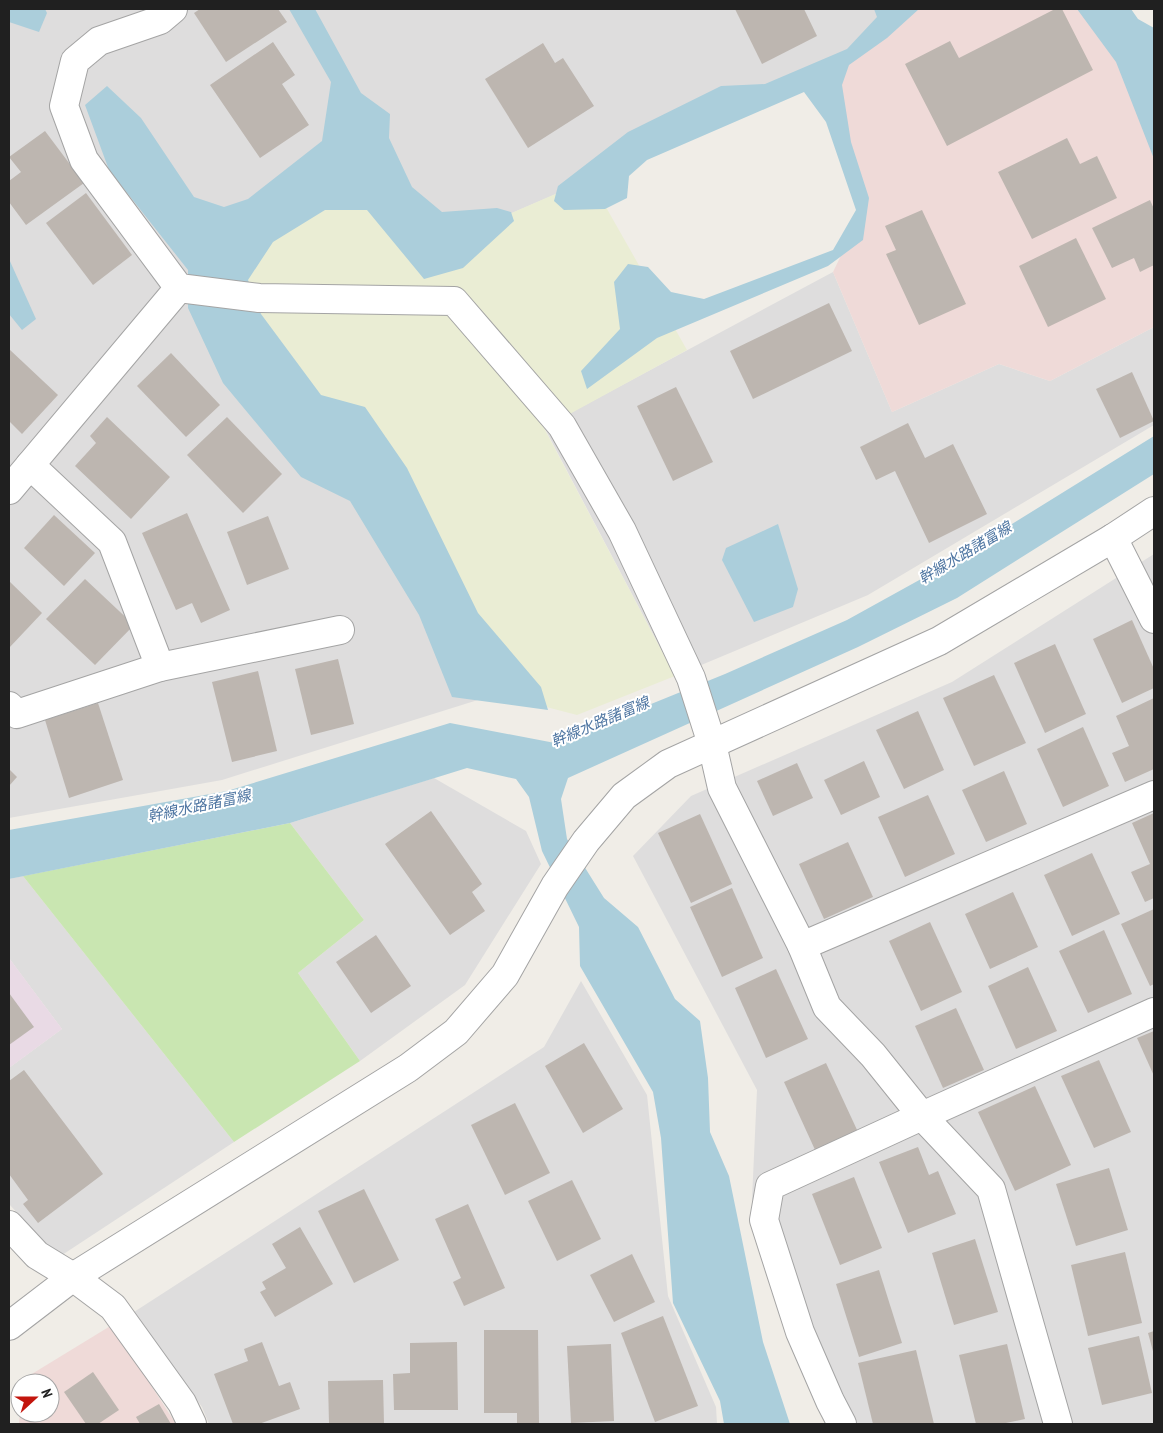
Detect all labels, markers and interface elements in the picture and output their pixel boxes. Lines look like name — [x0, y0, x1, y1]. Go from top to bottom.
water label: 幹線水路諸富線 — [915, 516, 1016, 588]
water label: 幹線水路諸富線 — [548, 692, 654, 751]
water label: 幹線水路諸富線 — [146, 785, 254, 826]
north arrow — [10, 1373, 60, 1423]
text: N — [37, 1387, 57, 1400]

